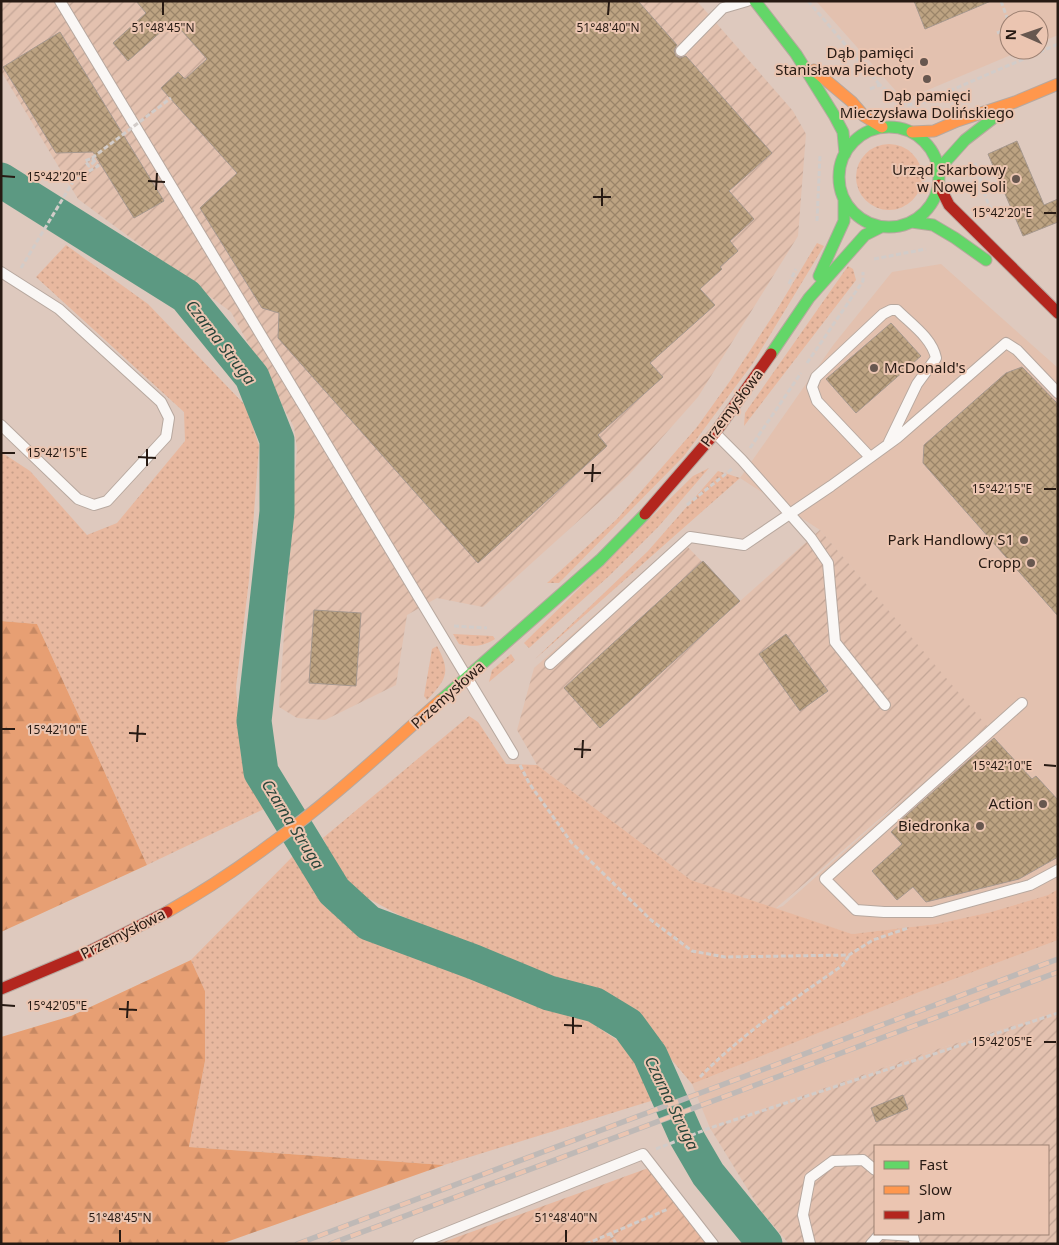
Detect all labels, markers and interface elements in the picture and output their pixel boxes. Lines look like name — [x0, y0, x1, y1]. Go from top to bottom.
north arrow — [999, 10, 1049, 60]
text: 51°48'45"N — [131, 19, 195, 36]
text: 51°48'40"N — [576, 19, 640, 36]
text: N — [1001, 29, 1020, 41]
place label: Dąb pamięci Stanisława Piechoty — [775, 42, 914, 79]
marker: Dąb pamięci Stanisława Piechoty — [918, 56, 930, 68]
marker: Dąb pamięci Mieczysława Dolińskiego — [921, 73, 933, 85]
place label: Dąb pamięci Mieczysława Dolińskiego — [840, 85, 1014, 122]
place label: Urząd Skarbowy w Nowej Soli — [892, 159, 1006, 196]
text: 15°42'20"E — [27, 168, 87, 185]
marker: Urząd Skarbowy w Nowej Soli — [1010, 173, 1022, 185]
text: 15°42'20"E — [972, 204, 1032, 221]
water label: Czarna Struga — [181, 295, 261, 389]
place label: McDonald's — [884, 357, 966, 377]
marker: McDonald's — [868, 362, 880, 374]
street label: Przemysłowa — [695, 364, 767, 450]
text: 15°42'15"E — [27, 444, 87, 461]
text: 15°42'15"E — [972, 480, 1032, 497]
place label: Park Handlowy S1 — [888, 529, 1014, 549]
marker: Park Handlowy S1 — [1018, 534, 1030, 546]
place label: Cropp — [978, 552, 1021, 572]
marker: Cropp — [1025, 557, 1037, 569]
street label: Przemysłowa — [406, 656, 488, 733]
text: 15°42'10"E — [27, 721, 87, 738]
text: 15°42'10"E — [972, 757, 1032, 774]
water label: Czarna Struga — [257, 775, 329, 873]
place label: Action — [989, 793, 1033, 813]
marker: Action — [1037, 798, 1049, 810]
place label: Biedronka — [898, 815, 970, 835]
marker: Biedronka — [974, 820, 986, 832]
street label: Przemysłowa — [77, 903, 168, 963]
text: 15°42'05"E — [27, 997, 87, 1014]
text: 15°42'05"E — [972, 1033, 1032, 1050]
water label: Czarna Struga — [640, 1052, 704, 1154]
legend — [874, 1145, 1049, 1235]
text: Fast — [919, 1154, 948, 1174]
text: Slow — [919, 1179, 952, 1199]
text: Jam — [917, 1204, 946, 1224]
text: 51°48'45"N — [88, 1209, 152, 1226]
text: 51°48'40"N — [534, 1209, 598, 1226]

